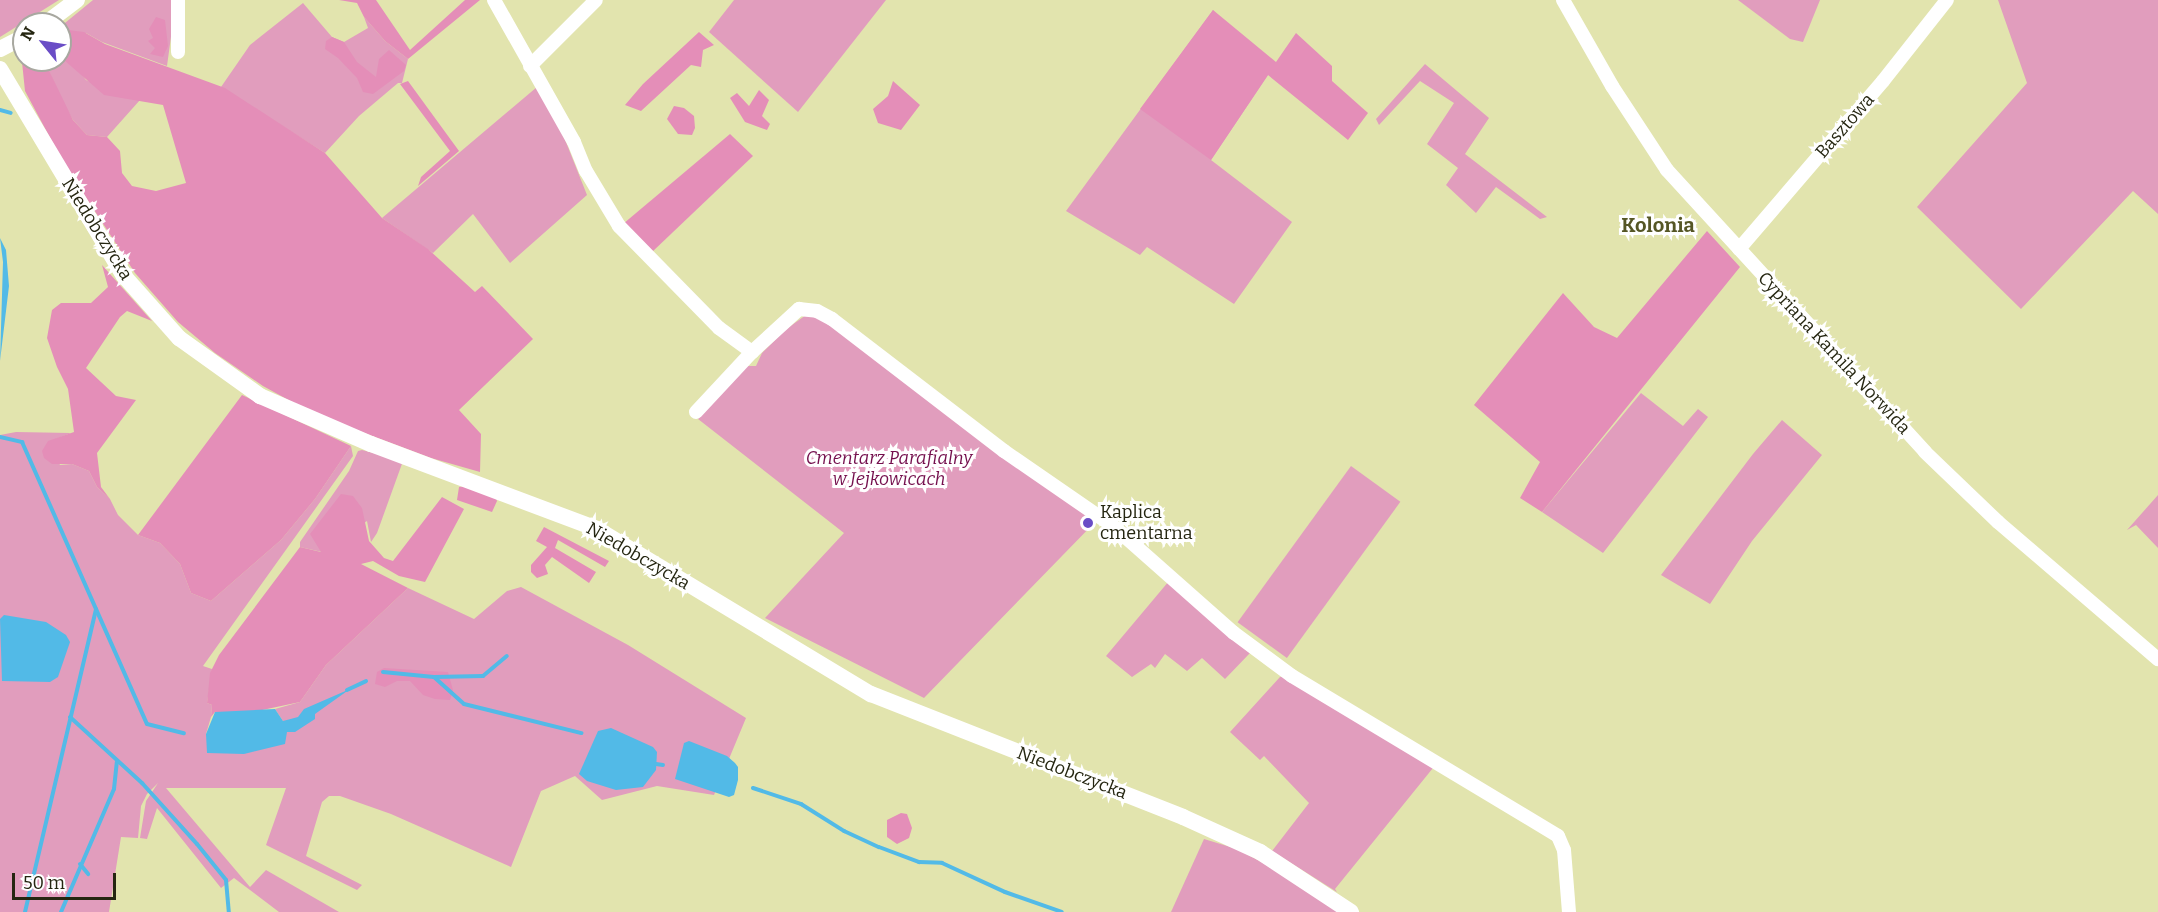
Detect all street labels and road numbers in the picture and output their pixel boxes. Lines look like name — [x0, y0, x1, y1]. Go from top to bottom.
street label: Basztowa — [1811, 89, 1879, 163]
street label: Niedobczycka — [57, 174, 137, 284]
street label: Cypriana Kamila Norwida — [1753, 267, 1915, 439]
street label: Niedobczycka — [582, 518, 694, 594]
street label: Niedobczycka — [1014, 742, 1130, 804]

